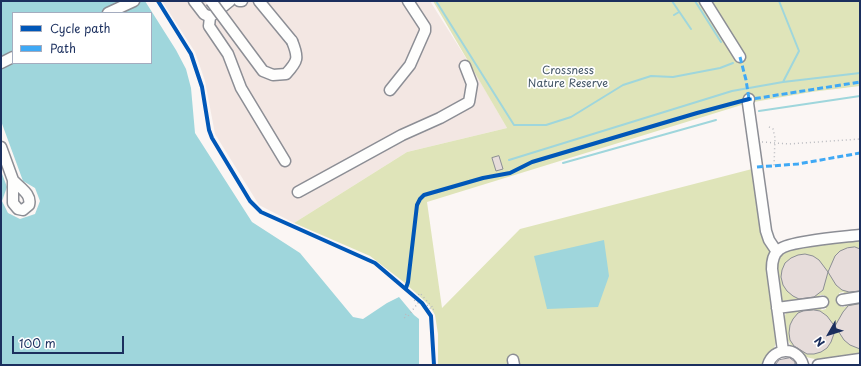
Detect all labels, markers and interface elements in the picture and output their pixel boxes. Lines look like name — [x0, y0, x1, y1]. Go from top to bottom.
legend — [12, 12, 152, 64]
text: Cycle path — [50, 19, 111, 37]
text: Path — [50, 39, 76, 57]
park label: Crossness Nature Reserve — [528, 64, 608, 90]
north arrow — [809, 314, 849, 354]
scale bar — [14, 328, 126, 354]
text: N — [810, 333, 829, 351]
text: 100 m — [19, 334, 56, 352]

